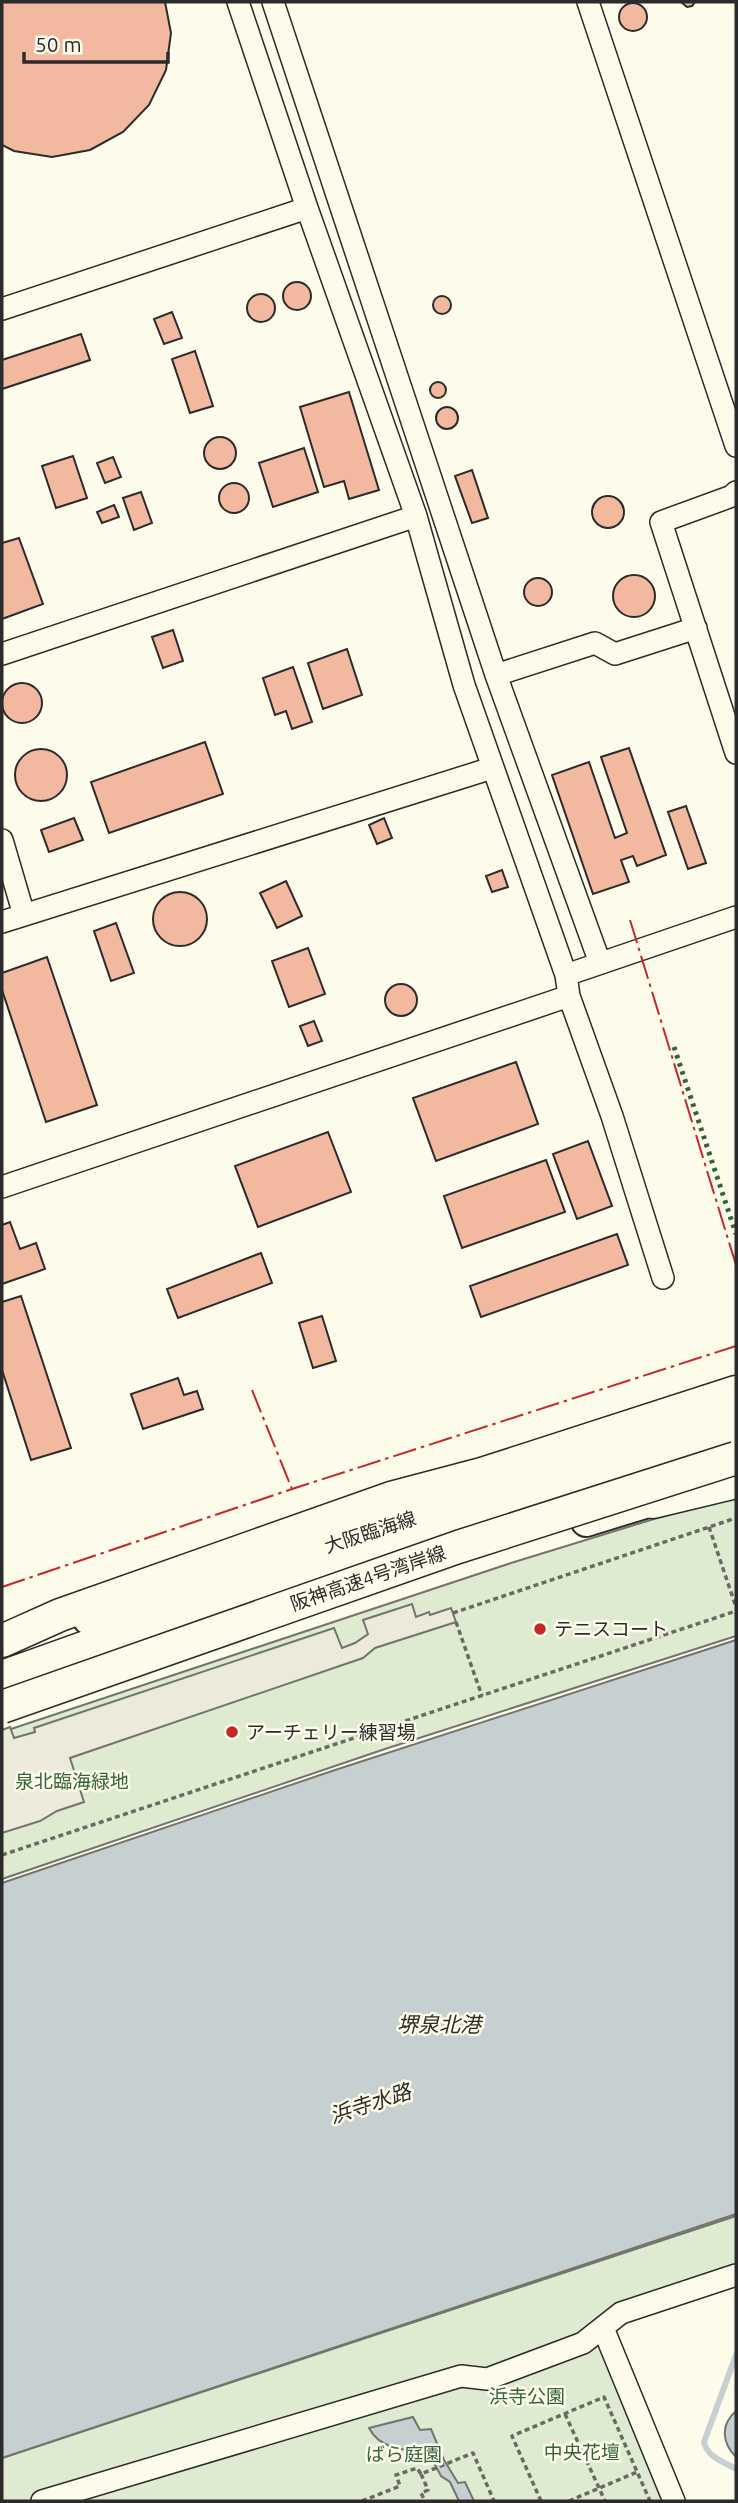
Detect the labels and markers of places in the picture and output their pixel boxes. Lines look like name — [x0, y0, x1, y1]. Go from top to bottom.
place label: テニスコート — [554, 1618, 668, 1640]
marker: テニスコート — [532, 1621, 548, 1637]
place label: アーチェリー練習場 — [246, 1721, 416, 1743]
marker: アーチェリー練習場 — [224, 1724, 240, 1740]

